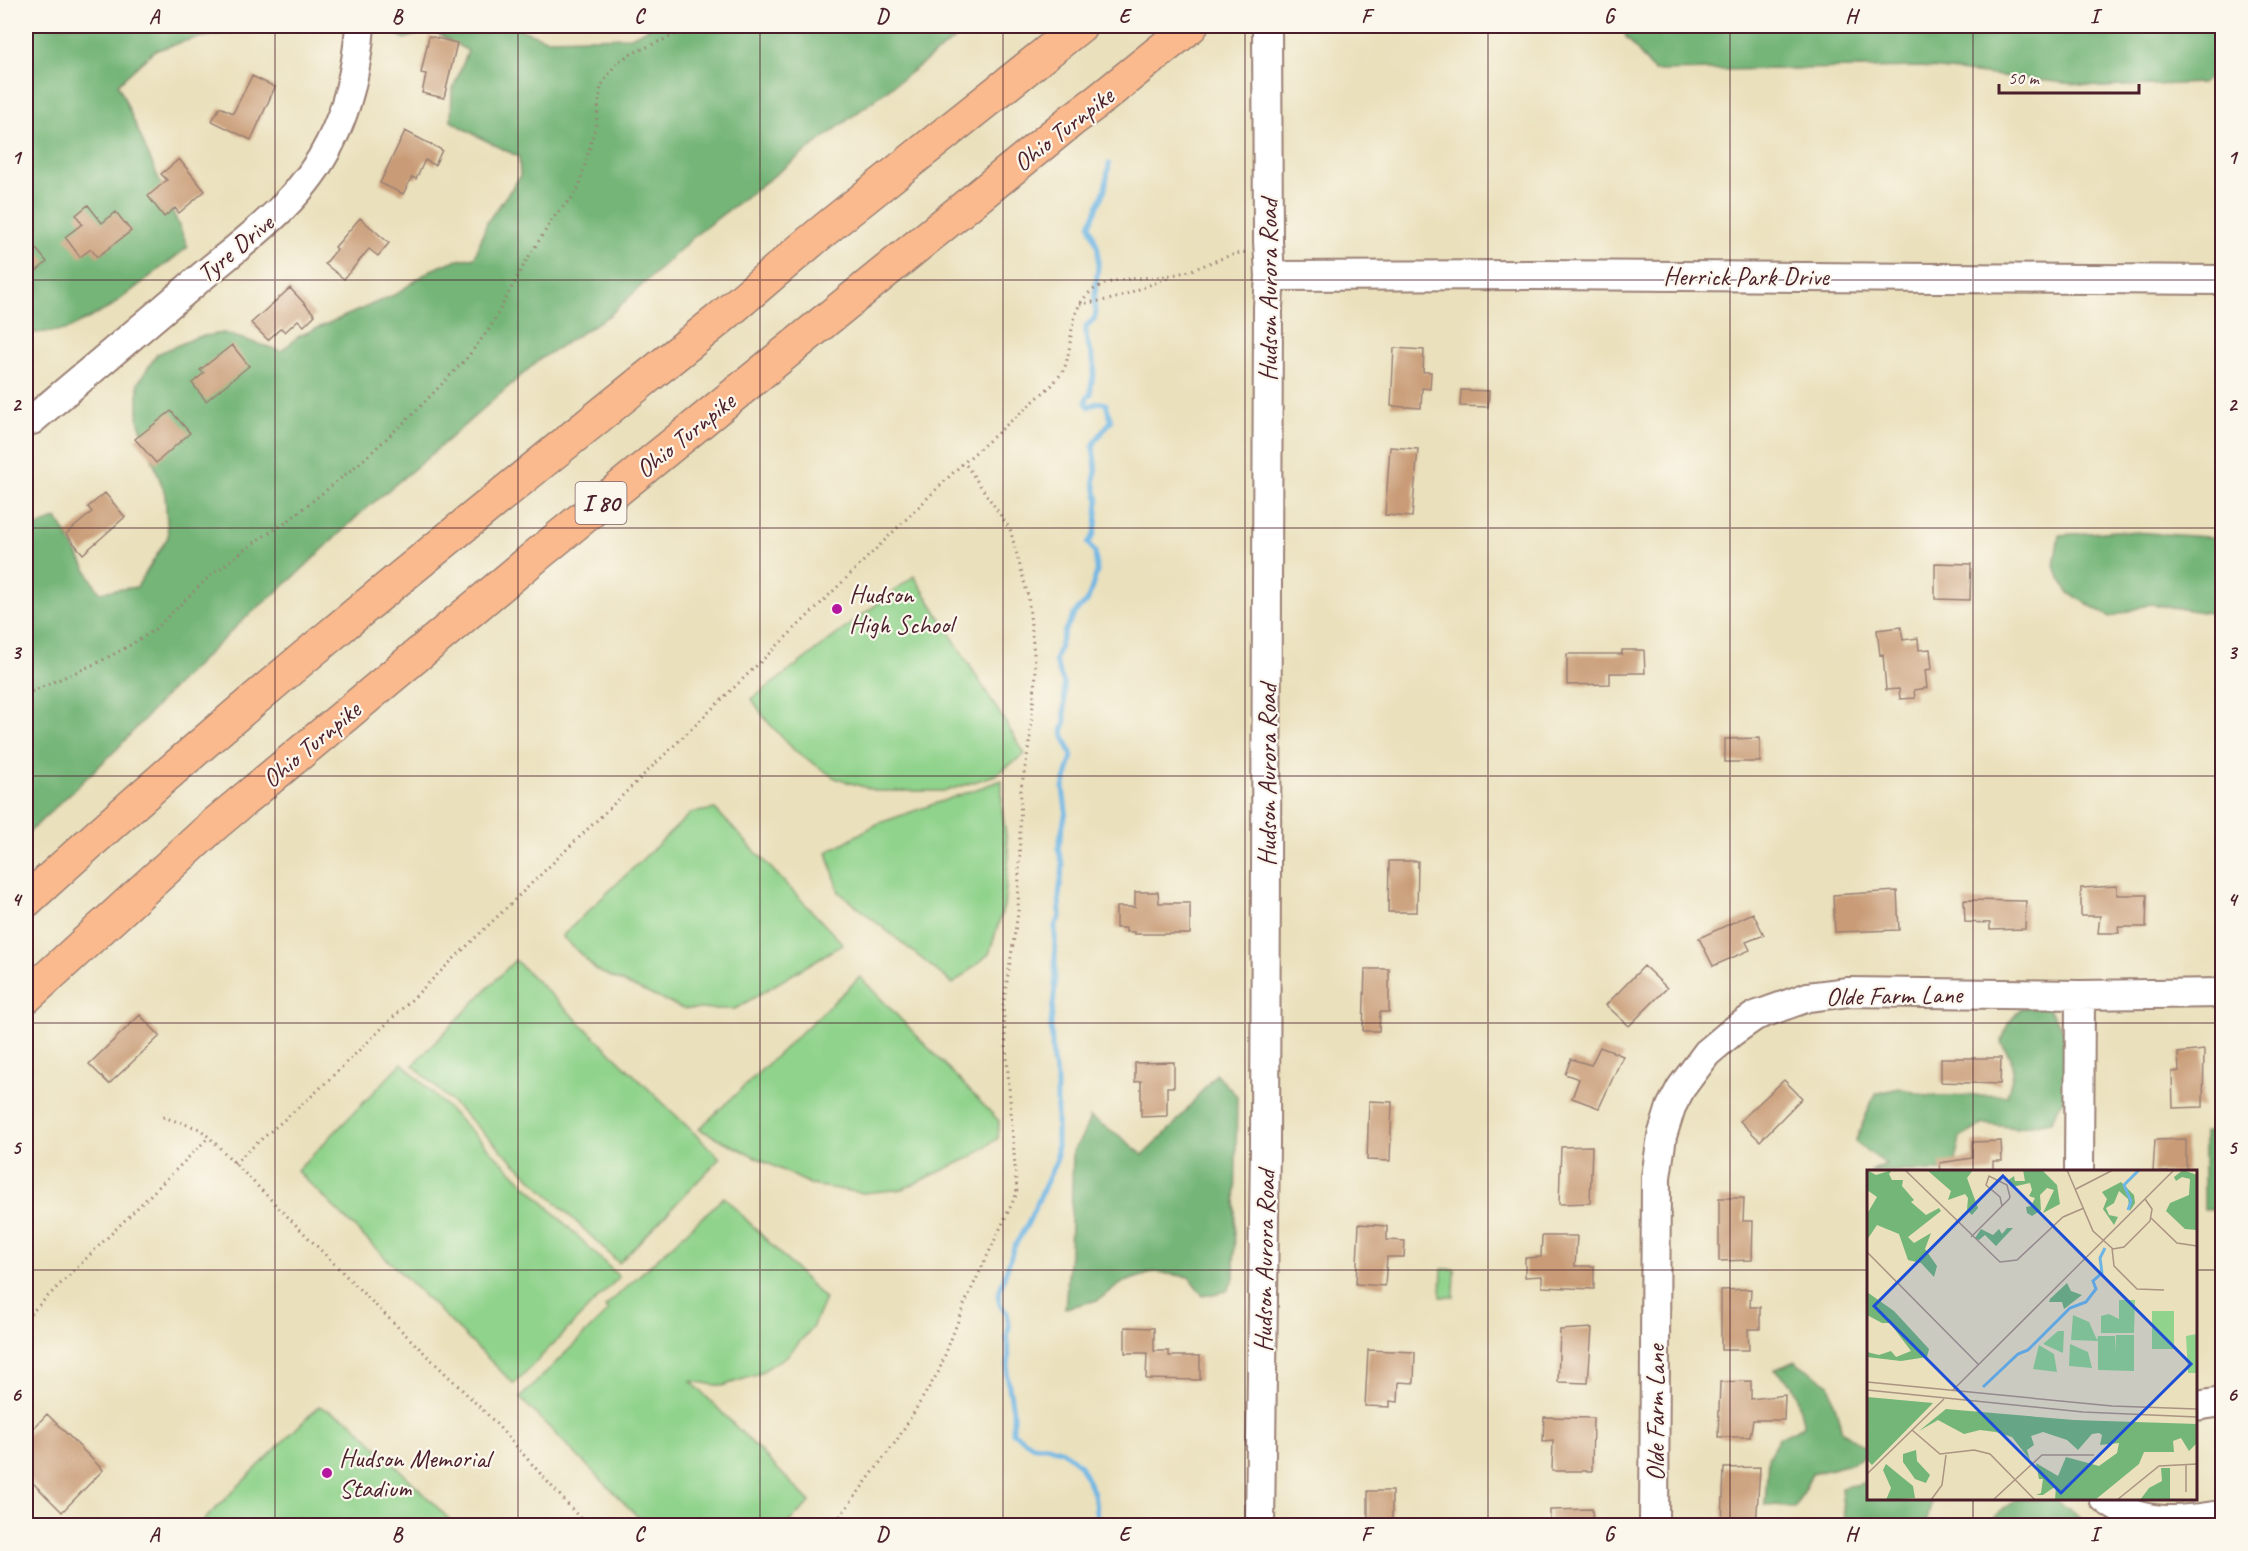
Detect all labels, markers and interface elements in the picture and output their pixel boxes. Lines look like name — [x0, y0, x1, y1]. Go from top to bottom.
text: A — [149, 4, 161, 29]
text: B — [392, 4, 404, 29]
text: C — [634, 4, 646, 29]
text: D — [876, 4, 890, 29]
text: E — [1119, 4, 1133, 29]
text: F — [1361, 4, 1375, 29]
text: G — [1604, 4, 1617, 29]
text: H — [1845, 4, 1860, 29]
text: I — [2090, 4, 2103, 29]
scale bar — [1999, 57, 2138, 95]
text: 50 m — [2008, 67, 2041, 89]
street label: Ohio Turnpike — [1006, 79, 1121, 179]
text: 1 — [12, 145, 23, 170]
text: 1 — [2228, 145, 2239, 170]
street label: Hudson Aurora Road — [1252, 195, 1285, 381]
street label: Tyre Drive — [190, 206, 282, 290]
street label: Herrick Park Drive — [1663, 260, 1830, 293]
street label: Ohio Turnpike — [629, 384, 743, 486]
text: 2 — [12, 392, 23, 417]
text: 2 — [2228, 392, 2239, 417]
road number: I 80 — [576, 482, 626, 524]
place label: Hudson High School — [849, 578, 958, 641]
marker: Hudson High School — [830, 602, 844, 616]
text: 3 — [12, 640, 23, 665]
text: 3 — [2228, 640, 2239, 665]
street label: Hudson Aurora Road — [1251, 680, 1284, 866]
street label: Ohio Turnpike — [255, 693, 369, 795]
text: 4 — [12, 887, 24, 912]
text: 4 — [2228, 887, 2240, 912]
street label: Olde Farm Lane — [1826, 978, 1965, 1013]
text: 5 — [12, 1135, 23, 1160]
text: 5 — [2228, 1135, 2239, 1160]
street label: Hudson Aurora Road — [1246, 1166, 1283, 1352]
inset map — [1867, 1170, 2197, 1500]
street label: Olde Farm Lane — [1639, 1342, 1672, 1481]
text: 6 — [11, 1382, 22, 1407]
text: 6 — [2227, 1382, 2238, 1407]
place label: Hudson Memorial Stadium — [339, 1442, 495, 1505]
marker: Hudson Memorial Stadium — [320, 1466, 334, 1480]
text: A — [149, 1522, 161, 1547]
text: B — [392, 1522, 404, 1547]
text: C — [634, 1522, 646, 1547]
text: D — [876, 1522, 890, 1547]
text: E — [1119, 1522, 1133, 1547]
text: F — [1361, 1522, 1375, 1547]
text: G — [1604, 1522, 1617, 1547]
text: H — [1845, 1522, 1860, 1547]
text: I — [2090, 1522, 2103, 1547]

